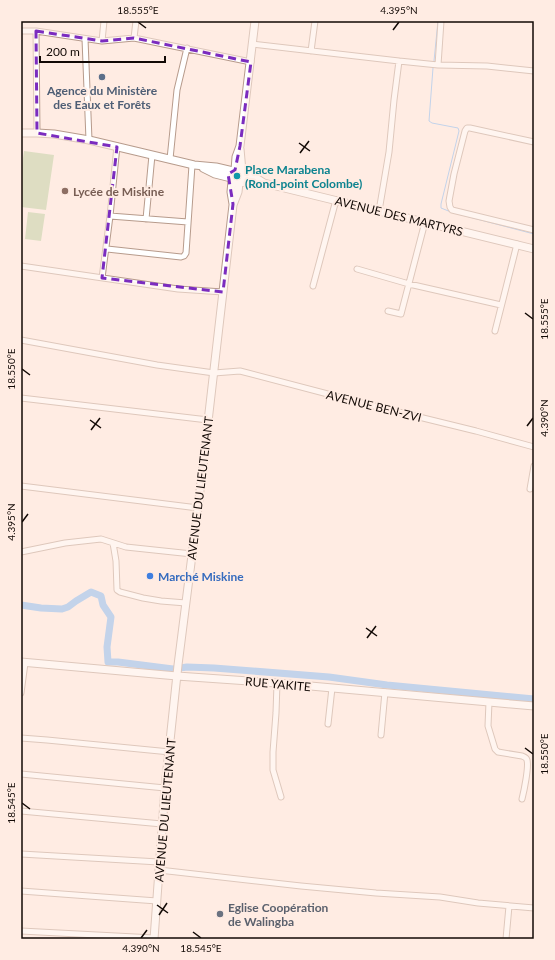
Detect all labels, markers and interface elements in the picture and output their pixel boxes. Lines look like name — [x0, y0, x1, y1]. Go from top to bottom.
text: 18.555°E — [117, 4, 159, 16]
text: 4.395°N — [380, 4, 418, 16]
scale bar — [40, 38, 165, 64]
text: 200 m — [46, 44, 80, 59]
marker: Agence du Ministère des Eaux et Forêts — [97, 72, 107, 82]
place label: Agence du Ministère des Eaux et Forêts — [46, 83, 158, 112]
place label: Place Marabena (Rond-point Colombe) — [245, 162, 362, 191]
marker: Place Marabena (Rond-point Colombe) — [232, 171, 242, 181]
place label: Lycée de Miskine — [73, 184, 165, 199]
marker: Lycée de Miskine — [60, 186, 70, 196]
street label: AVENUE DES MARTYRS — [334, 193, 464, 239]
text: 18.555°E — [538, 298, 550, 340]
text: 18.550°E — [5, 348, 17, 390]
street label: AVENUE BEN-ZVI — [325, 387, 423, 425]
text: 4.390°N — [538, 399, 550, 437]
street label: AVENUE DU LIEUTENANT — [184, 415, 216, 561]
text: 4.395°N — [5, 503, 17, 541]
place label: Marché Miskine — [158, 569, 244, 584]
marker: Marché Miskine — [145, 571, 155, 581]
street label: RUE YAKITE — [245, 674, 312, 694]
text: 18.550°E — [538, 733, 550, 775]
street label: AVENUE DU LIEUTENANT — [151, 737, 179, 883]
text: 18.545°E — [5, 782, 17, 824]
place label: Eglise Coopération de Walingba — [228, 900, 329, 929]
marker: Eglise Coopération de Walingba — [215, 909, 225, 919]
text: 4.390°N — [122, 942, 160, 954]
text: 18.545°E — [180, 942, 222, 954]

